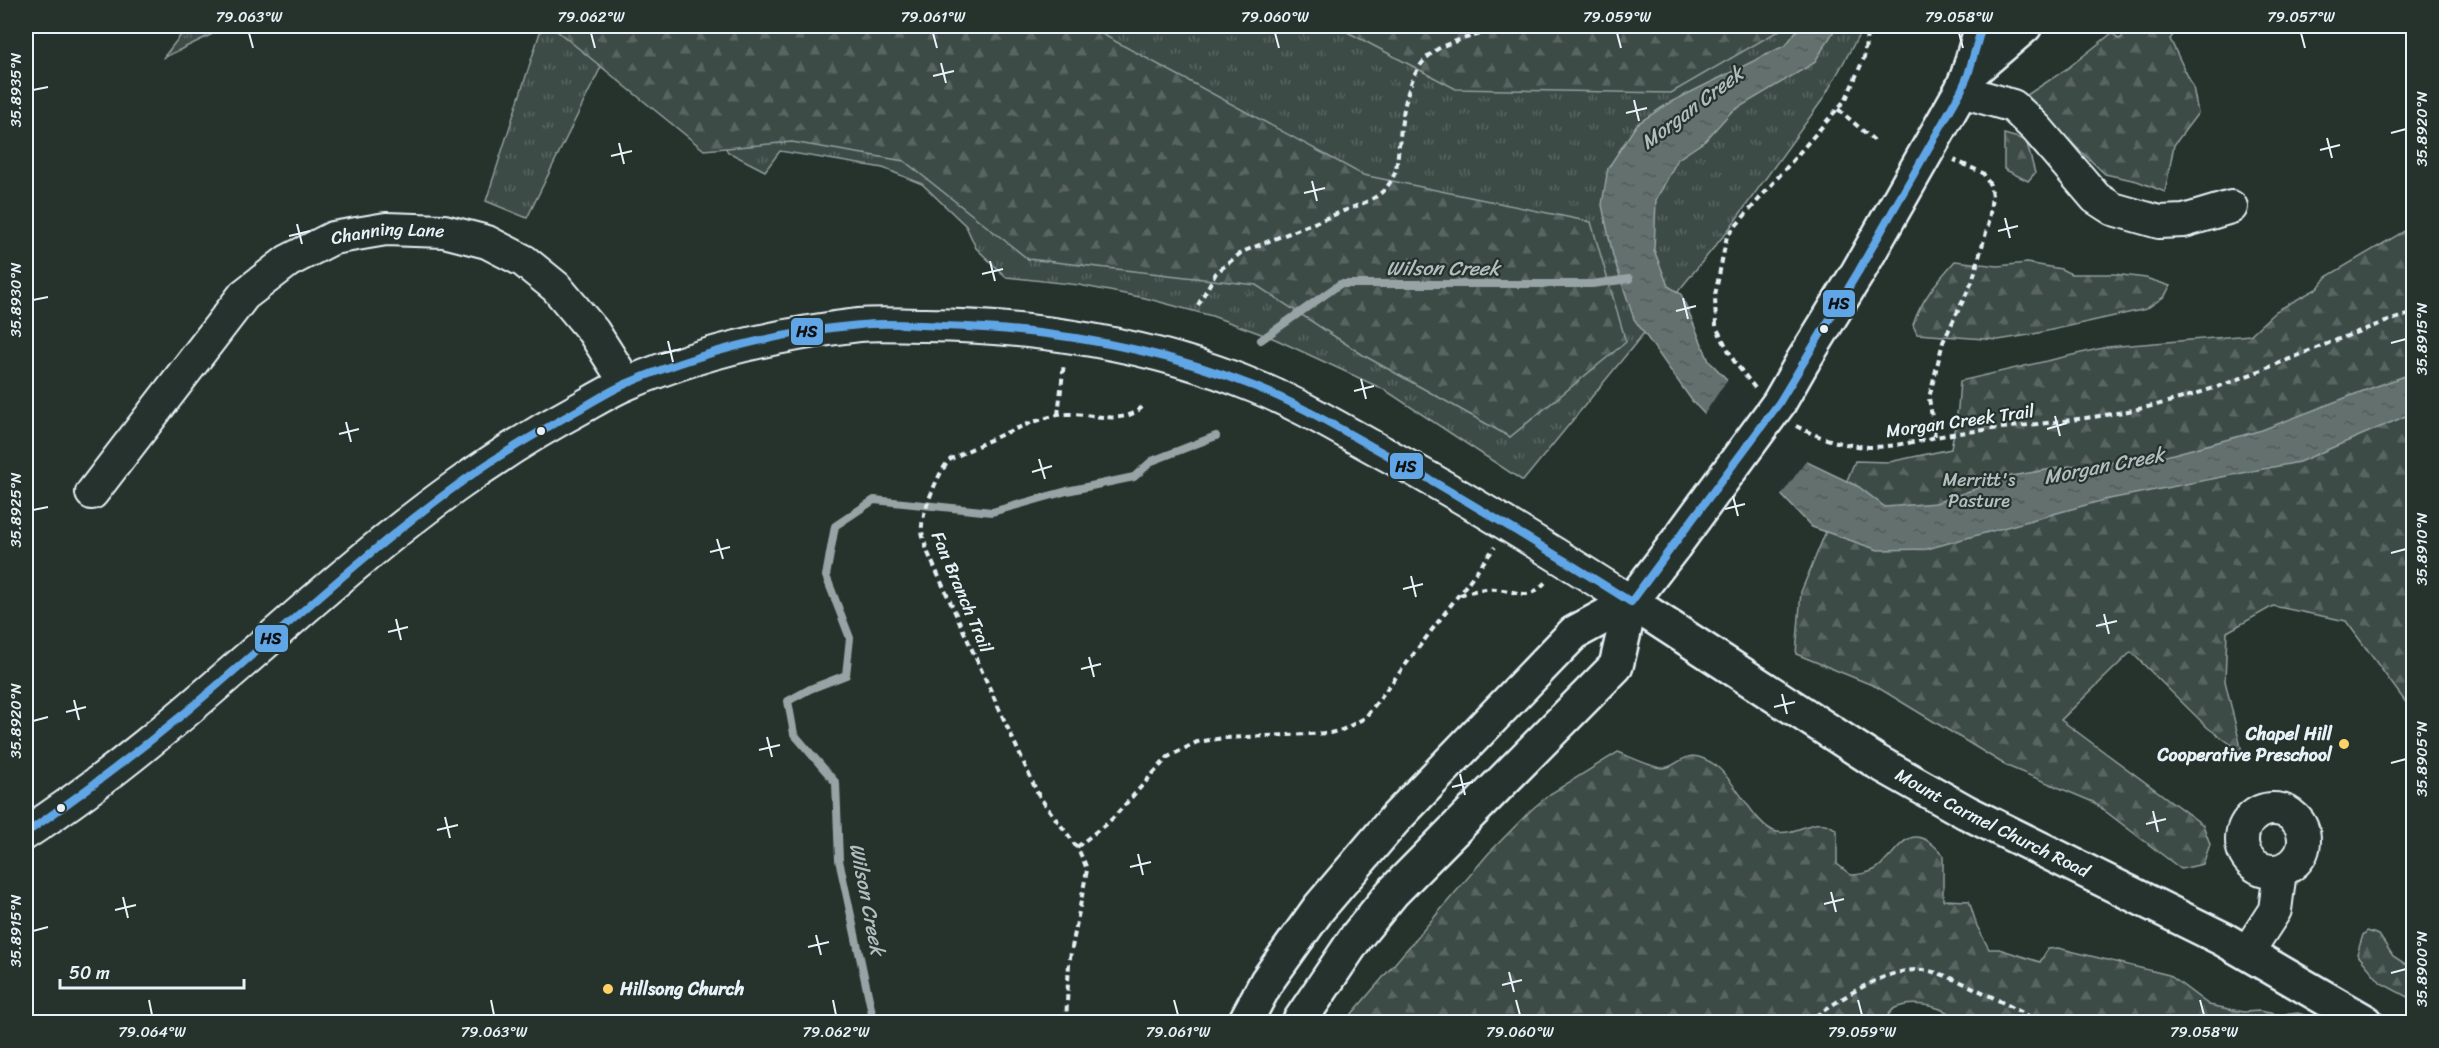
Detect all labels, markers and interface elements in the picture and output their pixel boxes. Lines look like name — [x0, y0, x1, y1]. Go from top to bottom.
text: 79.063°W — [216, 4, 283, 30]
text: 79.062°W — [558, 4, 625, 30]
text: 79.061°W — [901, 4, 966, 30]
text: 79.060°W — [1241, 4, 1309, 30]
text: 79.059°W — [1583, 4, 1652, 30]
text: 79.058°W — [1925, 4, 1993, 30]
text: 79.057°W — [2267, 4, 2335, 30]
text: 35.8935°N — [3, 52, 29, 127]
water label: Morgan Creek — [1633, 56, 1753, 159]
text: 35.8920°N — [2409, 91, 2435, 167]
street label: Channing Lane — [329, 213, 445, 254]
water label: Wilson Creek — [1386, 251, 1502, 286]
text: 35.8930°N — [3, 262, 29, 337]
line badge: HS — [1822, 289, 1856, 318]
text: HS — [1827, 289, 1850, 318]
text: 35.8915°N — [2409, 302, 2435, 375]
line badge: HS — [790, 317, 824, 346]
text: HS — [795, 317, 818, 346]
unlabelled marker — [1818, 323, 1830, 335]
street label: Morgan Creek Trail — [1884, 395, 2037, 447]
unlabelled marker — [535, 425, 547, 437]
water label: Morgan Creek — [2041, 437, 2170, 495]
line badge: HS — [1389, 452, 1424, 480]
text: HS — [1394, 452, 1417, 481]
park label: Merritt's Pasture — [1943, 464, 2016, 517]
text: 35.8925°N — [3, 472, 29, 547]
text: 35.8910°N — [2409, 512, 2435, 585]
street label: Fan Branch Trail — [922, 526, 1002, 659]
line badge: HS — [254, 624, 289, 653]
text: HS — [259, 624, 282, 653]
text: 35.8920°N — [3, 683, 29, 759]
place label: Chapel Hill Cooperative Preschool — [2156, 718, 2333, 771]
text: 35.8905°N — [2409, 721, 2435, 797]
marker: Chapel Hill Cooperative Preschool — [2337, 737, 2351, 751]
street label: Mount Carmel Church Road — [1889, 759, 2097, 887]
unlabelled marker — [55, 802, 67, 814]
water label: Wilson Creek — [839, 840, 895, 960]
text: 35.8915°N — [3, 894, 29, 967]
text: 35.8900°N — [2409, 930, 2435, 1007]
scale bar — [60, 952, 244, 990]
text: 50 m — [69, 957, 110, 989]
place label: Hillsong Church — [619, 973, 745, 1005]
marker: Hillsong Church — [601, 982, 615, 996]
text: 79.064°W — [118, 1019, 186, 1045]
text: 79.063°W — [461, 1019, 528, 1045]
text: 79.062°W — [803, 1019, 870, 1045]
text: 79.061°W — [1146, 1019, 1211, 1045]
text: 79.060°W — [1486, 1019, 1554, 1045]
text: 79.059°W — [1828, 1019, 1897, 1045]
text: 79.058°W — [2170, 1019, 2238, 1045]

